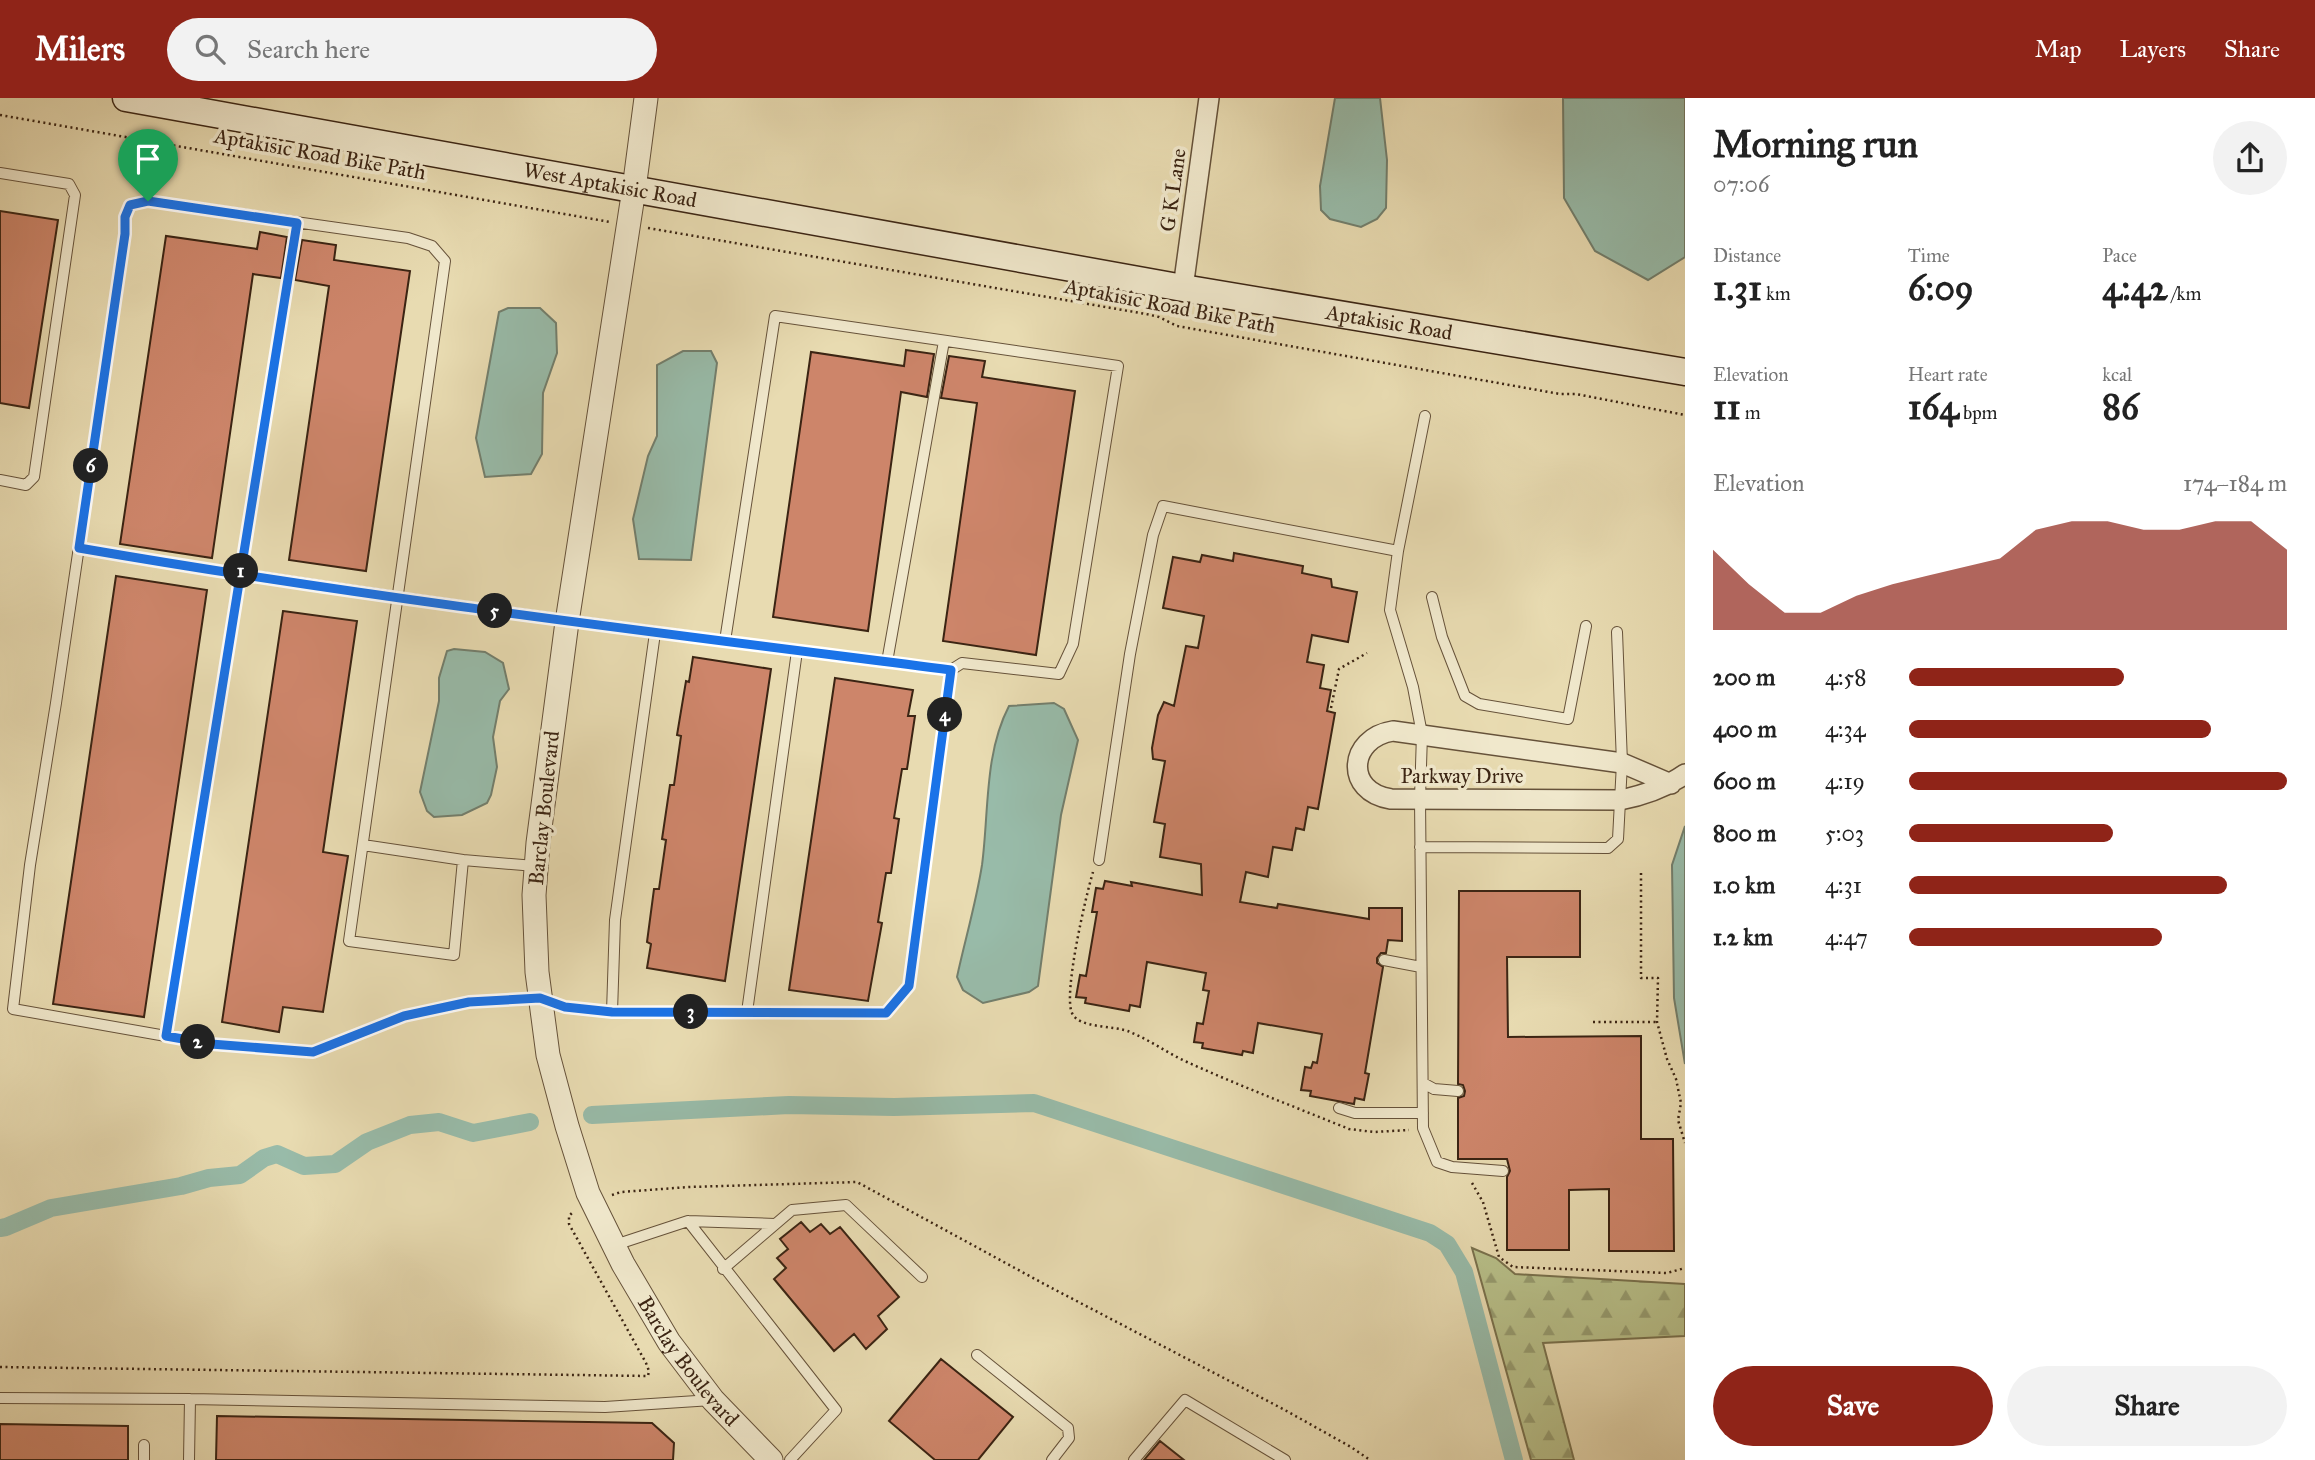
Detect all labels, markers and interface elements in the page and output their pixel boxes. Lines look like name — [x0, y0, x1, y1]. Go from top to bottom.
search box — [167, 18, 657, 81]
text: Milers — [35, 29, 125, 69]
icon: search — [191, 30, 229, 68]
text: Search here — [247, 33, 370, 65]
text: Map — [2035, 34, 2082, 64]
text: Layers — [2120, 34, 2186, 64]
text: Share — [2224, 34, 2280, 64]
text: Morning run — [1713, 121, 1918, 167]
button: share — [2213, 121, 2287, 195]
street label: Aptakisic Road Bike Path — [211, 122, 428, 185]
pin — [118, 129, 178, 201]
icon: arrive — [129, 140, 167, 178]
street label: G K Lane — [1154, 146, 1192, 233]
street label: West Aptakisic Road — [522, 157, 699, 213]
text: 07:06 — [1713, 170, 1770, 198]
text: Distance — [1713, 244, 1781, 267]
text: Time — [1908, 244, 1950, 267]
text: Pace — [2102, 244, 2137, 267]
text: 1.31 — [1713, 267, 1762, 310]
text: 6:09 — [1908, 267, 1974, 310]
text: 4:42 — [2102, 267, 2167, 310]
street label: Aptakisic Road Bike Path — [1061, 273, 1278, 339]
text: km — [1762, 282, 1791, 305]
text: /km — [2167, 282, 2201, 305]
street label: Aptakisic Road — [1323, 299, 1455, 346]
text: Elevation — [1713, 363, 1788, 386]
text: Heart rate — [1908, 363, 1988, 386]
text: kcal — [2102, 363, 2132, 386]
text: 11 — [1713, 386, 1741, 429]
text: 164 — [1908, 386, 1959, 429]
text: 86 — [2102, 386, 2139, 429]
text: m — [1741, 401, 1761, 424]
text: bpm — [1959, 401, 1998, 424]
pin: 6 — [74, 448, 108, 484]
text: 6 — [86, 454, 95, 477]
text: Elevation — [1713, 469, 1804, 497]
text: 174–184 m — [2183, 469, 2287, 497]
pin: 1 — [224, 554, 258, 588]
text: 1 — [237, 559, 244, 582]
pin: 5 — [477, 594, 512, 628]
text: 5 — [490, 599, 499, 622]
text: 200 m — [1713, 663, 1775, 691]
text: 4:58 — [1825, 663, 1867, 691]
pin: 4 — [928, 698, 962, 732]
text: 4 — [939, 703, 950, 726]
text: 400 m — [1713, 715, 1777, 743]
text: 4:34 — [1825, 715, 1866, 743]
street label: Barclay Boulevard — [523, 729, 565, 887]
street label: Parkway Drive — [1400, 763, 1524, 789]
text: 600 m — [1713, 767, 1776, 795]
text: 4:19 — [1825, 767, 1865, 795]
text: 800 m — [1713, 819, 1776, 847]
text: 5:03 — [1825, 819, 1864, 847]
text: 1.0 km — [1713, 871, 1775, 899]
text: 4:31 — [1825, 871, 1862, 899]
text: 1.2 km — [1713, 923, 1773, 951]
text: 4:47 — [1825, 923, 1868, 951]
pin: 3 — [674, 995, 708, 1030]
text: 3 — [687, 1000, 694, 1023]
pin: 2 — [180, 1024, 216, 1060]
text: 2 — [193, 1030, 202, 1053]
street label: Barclay Boulevard — [632, 1292, 745, 1432]
button: Save — [1713, 1366, 1993, 1446]
button: Share — [2007, 1366, 2287, 1446]

